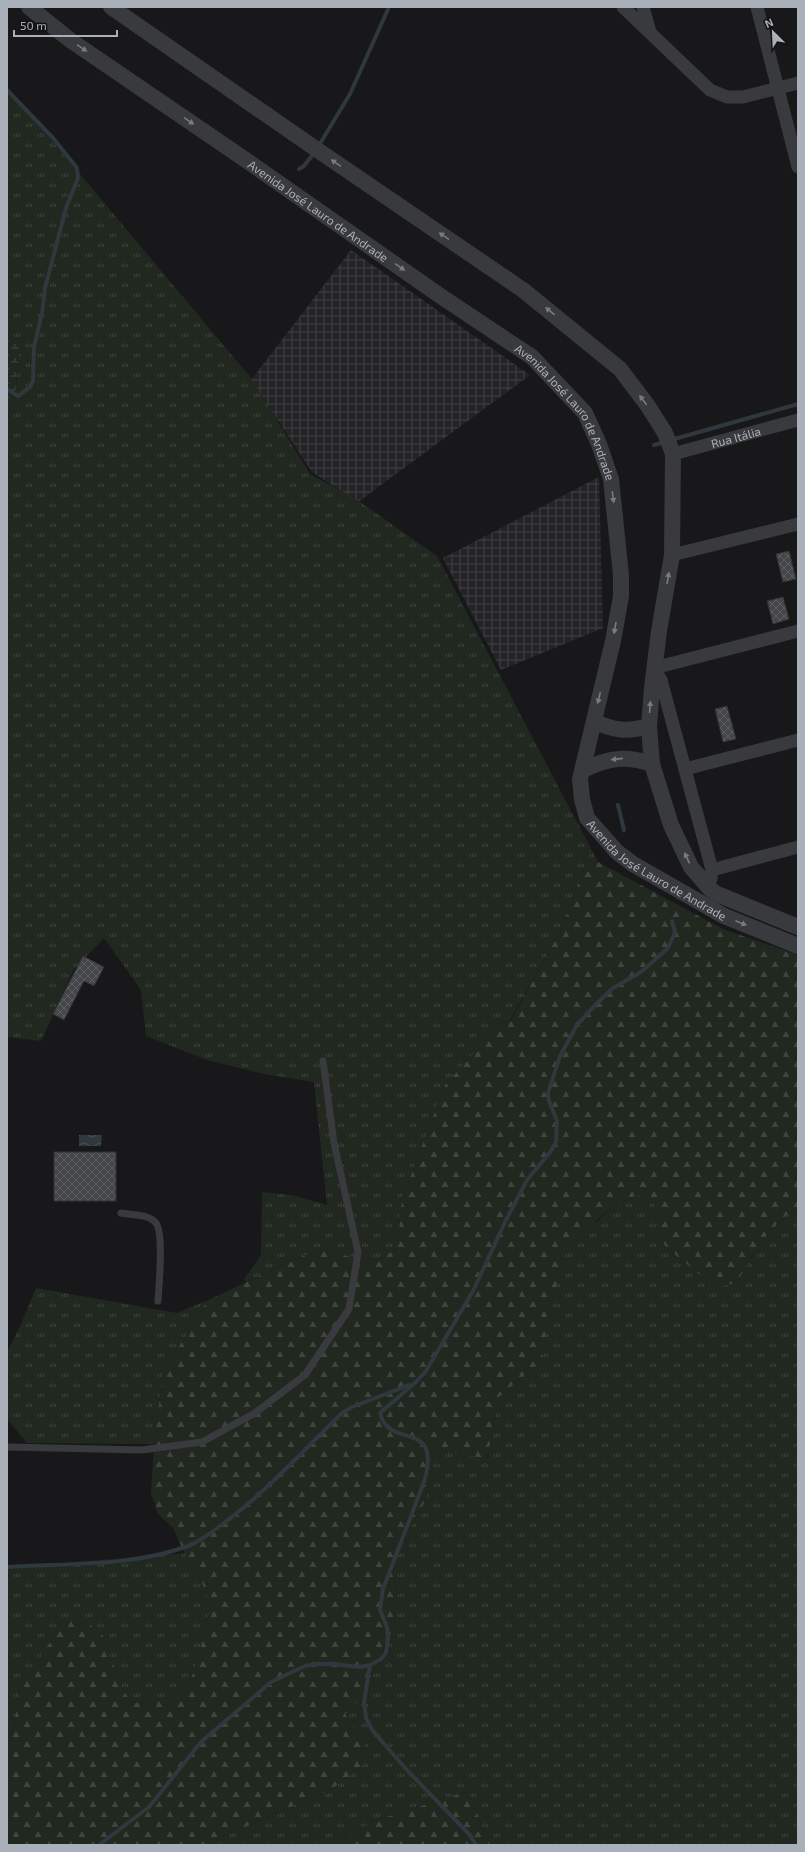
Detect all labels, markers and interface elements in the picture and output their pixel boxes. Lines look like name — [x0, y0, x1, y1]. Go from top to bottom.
scale bar — [14, 12, 117, 38]
north arrow — [753, 12, 793, 52]
text: N — [762, 15, 775, 30]
text: 50 m — [20, 18, 47, 32]
one-way arrow — [76, 44, 87, 52]
one-way arrow — [184, 117, 194, 125]
street label: Avenida José Lauro de Andrade — [246, 157, 391, 264]
one-way arrow — [331, 159, 341, 167]
one-way arrow — [439, 232, 449, 240]
one-way arrow — [394, 263, 405, 271]
one-way arrow — [544, 307, 555, 316]
street label: Avenida José Lauro de Andrade — [512, 341, 618, 482]
one-way arrow — [639, 395, 647, 406]
street label: Rua Itália — [709, 423, 762, 450]
one-way arrow — [610, 491, 616, 503]
one-way arrow — [665, 572, 671, 584]
one-way arrow — [612, 622, 618, 634]
one-way arrow — [596, 691, 602, 704]
one-way arrow — [647, 701, 654, 713]
one-way arrow — [611, 756, 623, 762]
street label: Avenida José Lauro de Andrade — [585, 817, 729, 923]
one-way arrow — [684, 853, 690, 864]
one-way arrow — [736, 921, 748, 927]

